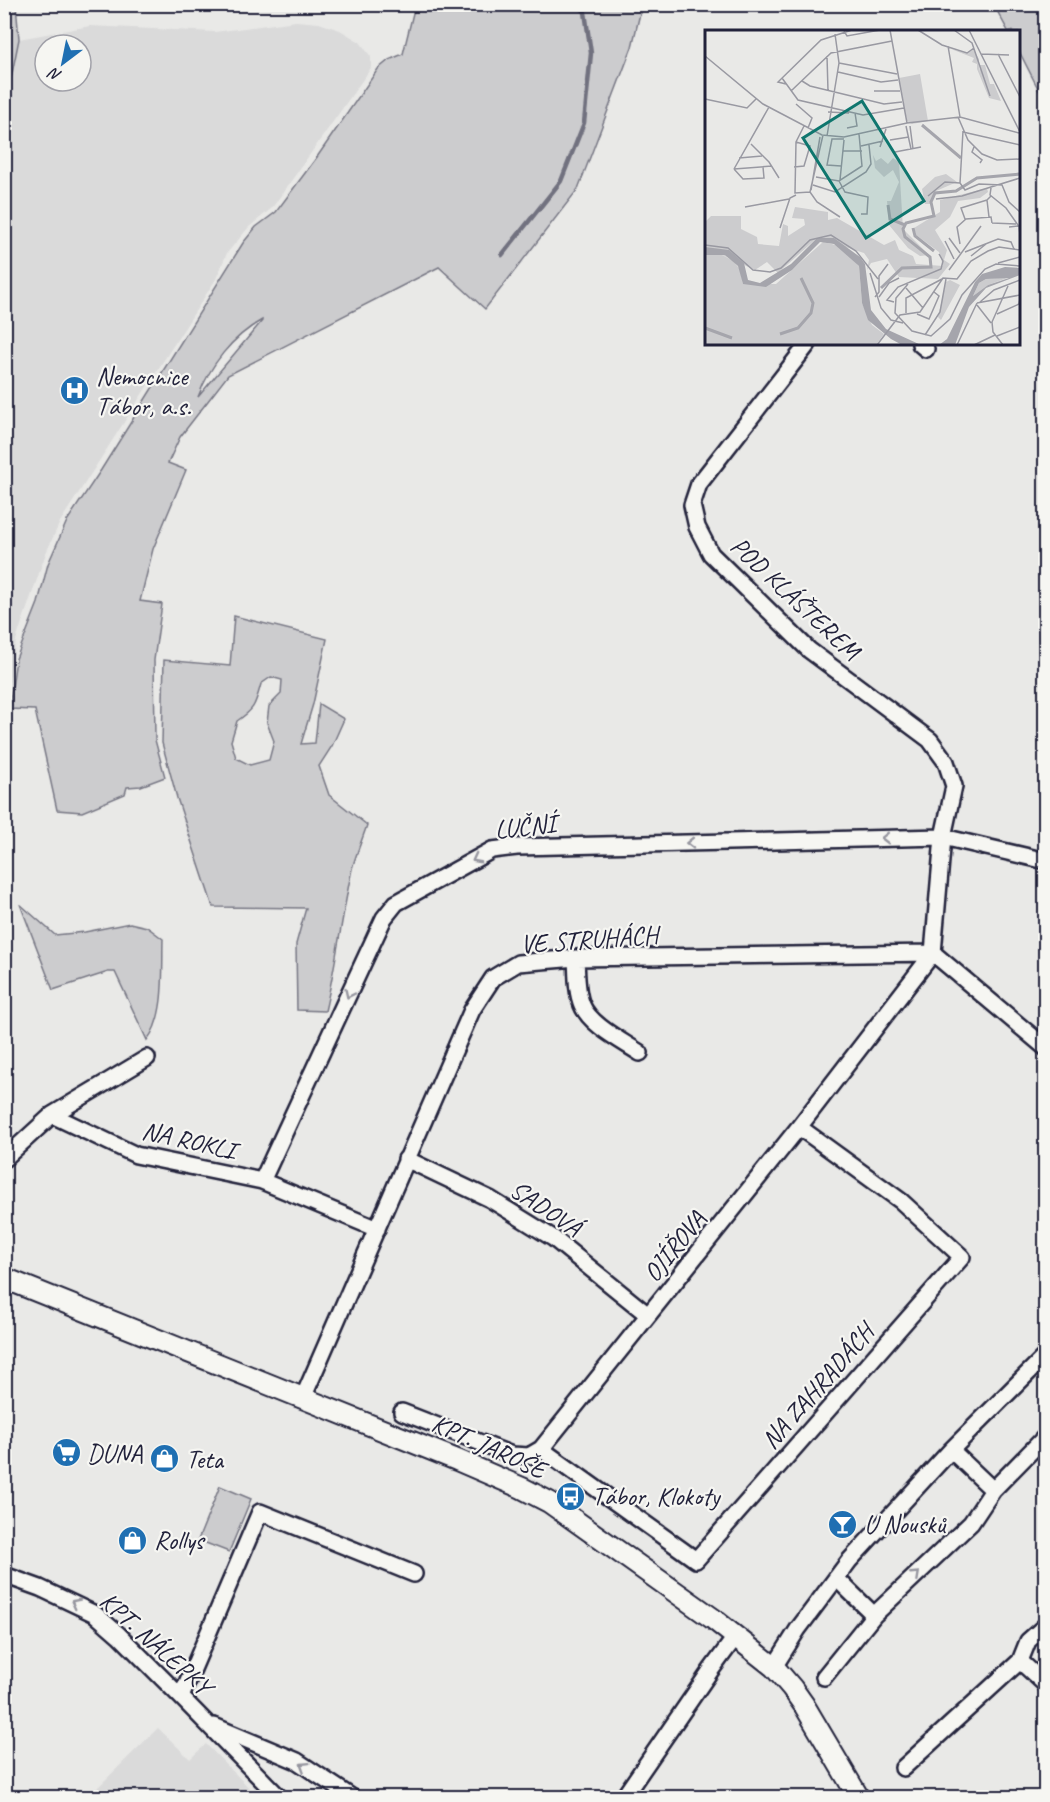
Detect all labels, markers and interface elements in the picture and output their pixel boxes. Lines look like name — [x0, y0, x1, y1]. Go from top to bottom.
inset map — [705, 30, 1020, 345]
north arrow — [33, 33, 93, 93]
text: N — [43, 62, 65, 86]
place label: Nemocnice Tábor, a.s. — [96, 360, 192, 423]
hospital icon: Nemocnice Tábor, a.s. — [59, 375, 91, 407]
street label: POD KLÁŠTEREM — [724, 530, 869, 668]
street label: LUČNÍ — [493, 806, 563, 846]
one-way arrow — [880, 832, 889, 844]
one-way arrow — [685, 837, 694, 849]
one-way arrow — [472, 852, 483, 863]
street label: VE STRUHÁCH — [519, 918, 663, 961]
one-way arrow — [344, 988, 356, 999]
street label: NA ROKLI — [139, 1114, 244, 1168]
street label: SADOVÁ — [504, 1173, 590, 1246]
street label: OJÍŘOVA — [636, 1203, 714, 1289]
street label: NA ZAHRADÁCH — [754, 1314, 884, 1456]
street label: KPT. JAROŠE — [427, 1407, 554, 1487]
supermarket icon: DUNA — [50, 1437, 82, 1469]
place label: DUNA — [87, 1437, 143, 1470]
shop icon: Teta — [149, 1443, 181, 1475]
place label: Teta — [186, 1443, 225, 1476]
bus stop icon: Tábor, Klokoty — [555, 1480, 587, 1512]
place label: Tábor, Klokoty — [592, 1480, 722, 1513]
bar icon: U Nousků — [827, 1508, 859, 1540]
place label: U Nousků — [864, 1508, 948, 1541]
shop icon: Rollys — [117, 1524, 149, 1556]
place label: Rollys — [154, 1524, 206, 1557]
one-way arrow — [909, 1571, 920, 1582]
street label: KPT. NÁLEPKY — [93, 1585, 222, 1705]
one-way arrow — [70, 1599, 81, 1611]
one-way arrow — [300, 1761, 310, 1773]

